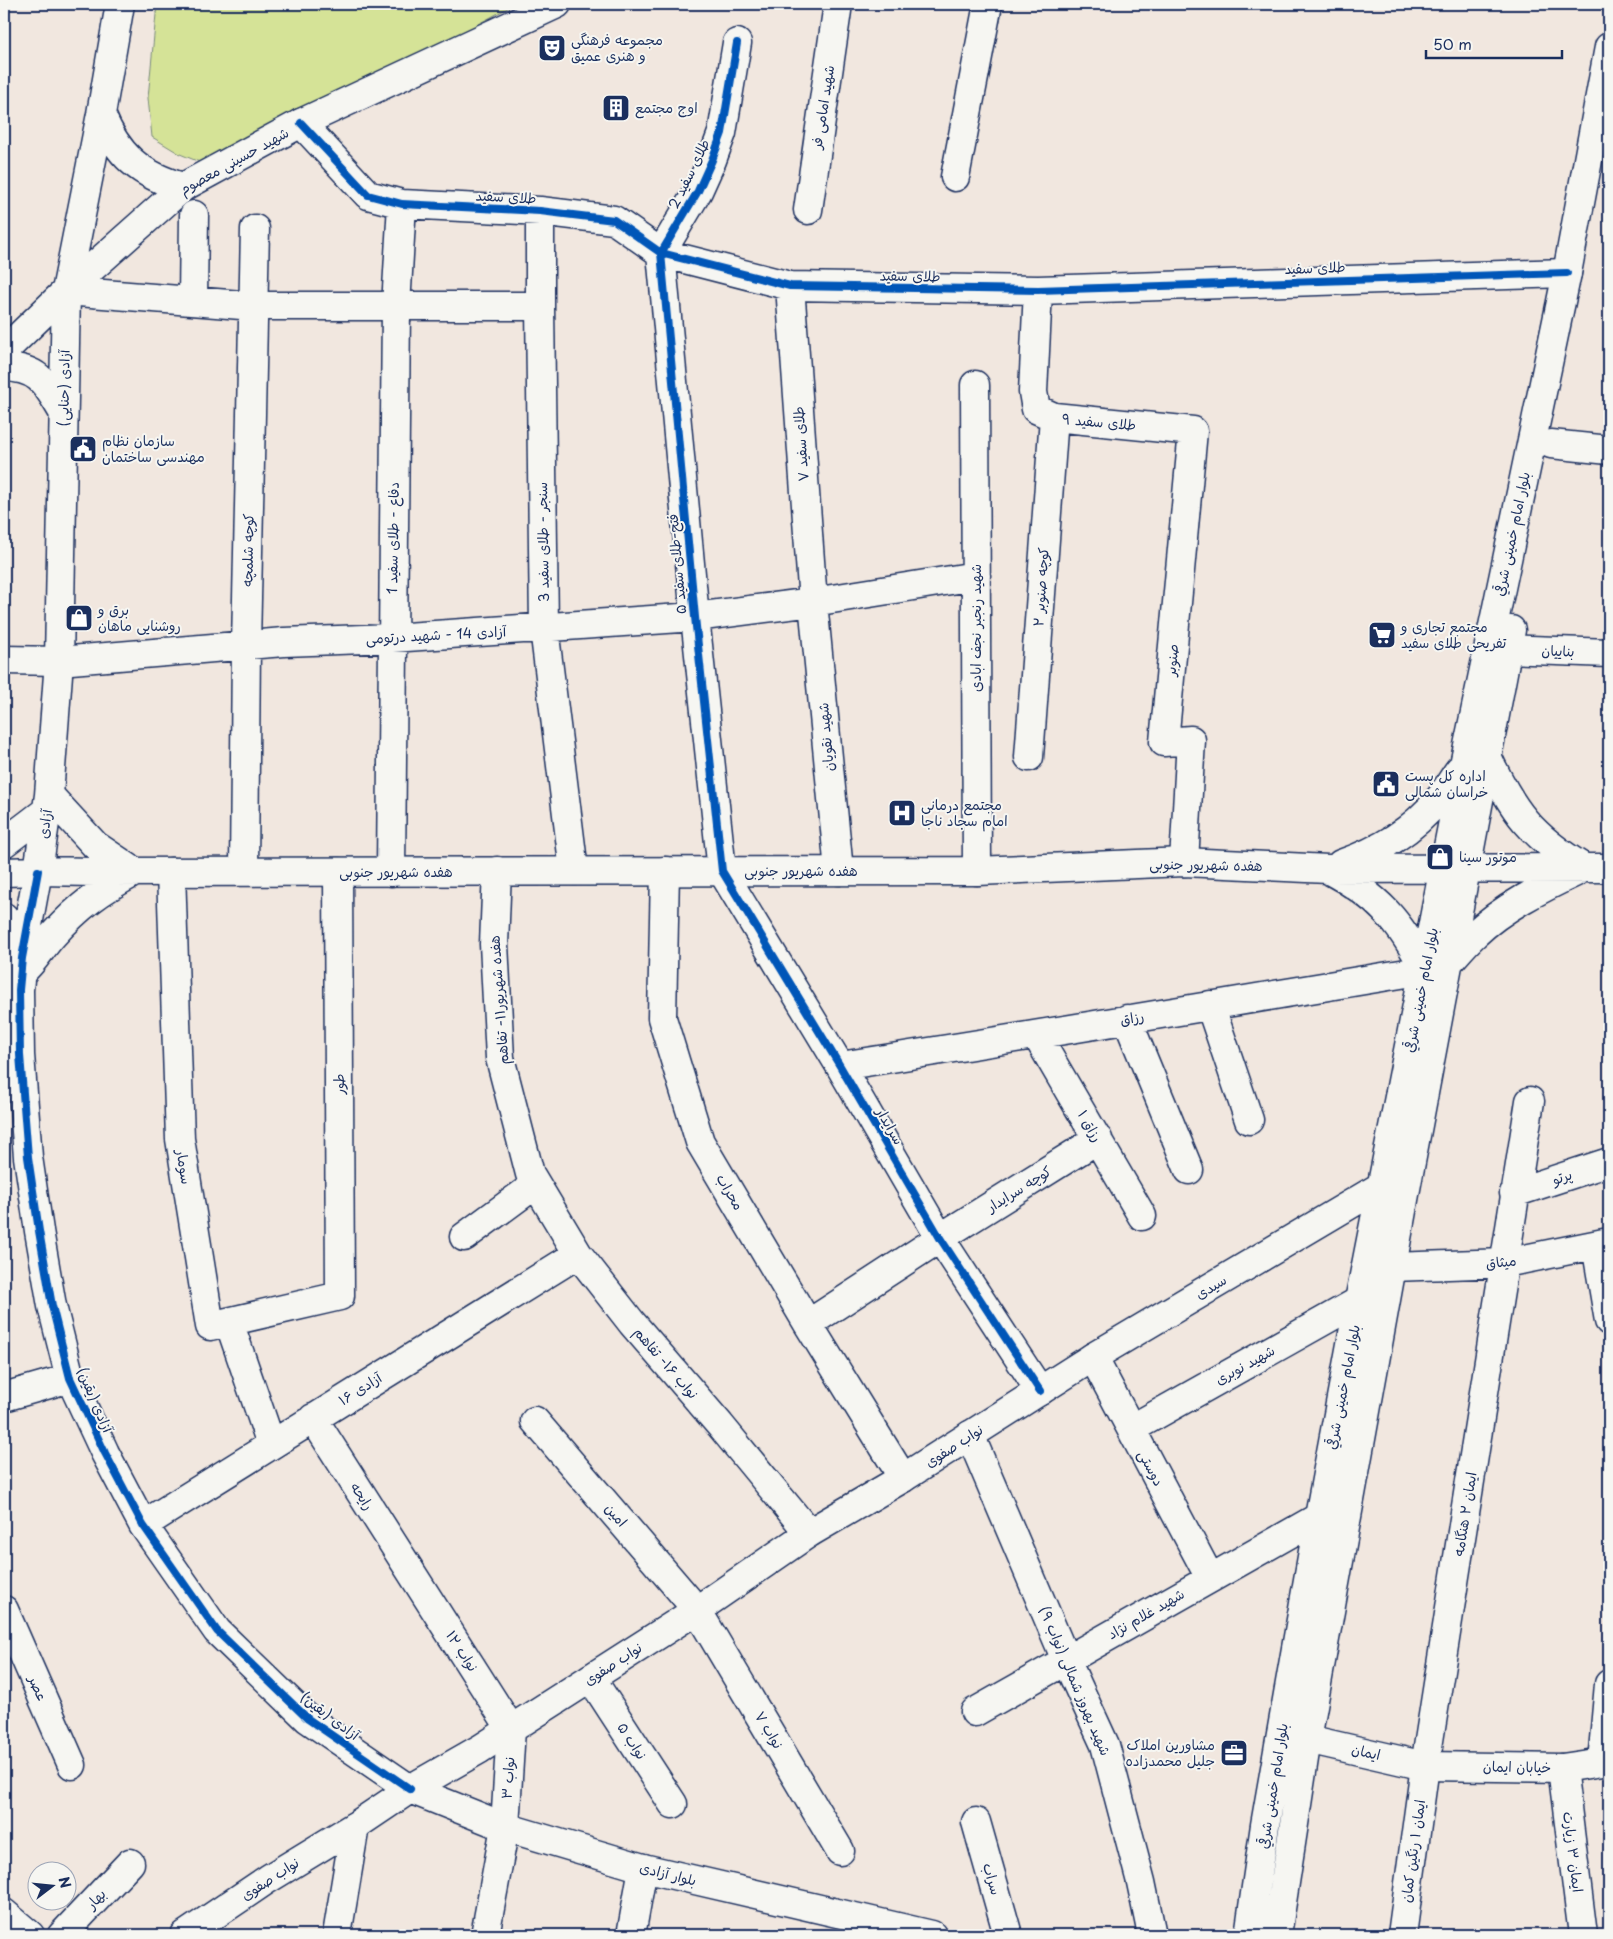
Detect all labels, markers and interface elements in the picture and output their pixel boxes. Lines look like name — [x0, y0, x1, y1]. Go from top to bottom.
scale bar — [1426, 28, 1562, 60]
place label: مجموعه فرهنگی و هنری عمیق — [571, 29, 663, 66]
text: 50 m — [1433, 32, 1472, 55]
theatre icon: مجموعه فرهنگی و هنری عمیق — [537, 33, 567, 63]
street label: شهید امامی فر — [805, 64, 839, 151]
building icon: اوج مجتمع — [601, 93, 631, 123]
place label: اوج مجتمع — [635, 97, 698, 119]
street label: شهید حسینی معصوم — [175, 122, 293, 201]
street label: طلای سفید 2 — [663, 135, 715, 212]
street label: طلای سفید — [475, 184, 537, 209]
street label: طلای سفید — [1284, 256, 1346, 279]
street label: طلای سفید — [879, 264, 941, 287]
street label: آزادی (حنایی) — [52, 349, 75, 426]
street label: طلای سفید ۷ — [787, 406, 814, 482]
street label: طلای سفید ۹ — [1061, 408, 1137, 435]
place label: سازمان نظام مهندسی ساختمان — [102, 430, 205, 467]
public building icon: سازمان نظام مهندسی ساختمان — [68, 434, 98, 464]
street label: بلوار امام خمینی شرقي — [1488, 470, 1536, 598]
street label: دفاع - طلای سفید 1 — [381, 482, 405, 594]
street label: سنجر - طلای سفید 3 — [531, 482, 554, 602]
street label: کوچه شلمچه — [236, 513, 259, 587]
street label: فتح-طلای سفید ۵ — [662, 513, 691, 615]
street label: کوچه صنوبر ۲ — [1027, 547, 1054, 627]
street label: شهید رنجبر نجف ابادی — [965, 564, 986, 692]
place label: برق و روشنایی ماهان — [97, 599, 181, 636]
shop icon: برق و روشنایی ماهان — [64, 603, 94, 633]
place label: مجتمع تجاری و تفریحی طلای سفید — [1400, 616, 1507, 653]
street label: آزادی 14 - شهید درتومی — [365, 620, 507, 649]
supermarket icon: مجتمع تجاری و تفریحی طلای سفید — [1367, 620, 1397, 650]
street label: بناییان — [1541, 639, 1575, 662]
street label: صنوبر — [1160, 643, 1183, 678]
street label: شهید نقویان — [812, 702, 839, 772]
place label: اداره کل پست خراسان شمالی — [1405, 765, 1488, 802]
public building icon: اداره کل پست خراسان شمالی — [1371, 769, 1401, 799]
place label: مجتمع درمانی امام سجاد ناجا — [921, 794, 1008, 832]
hospital icon: مجتمع درمانی امام سجاد ناجا — [887, 798, 917, 828]
street label: آزادی — [32, 807, 57, 840]
shop icon: موتور سینا — [1425, 842, 1455, 872]
place label: موتور سینا — [1459, 846, 1517, 867]
street label: هفده شهریور جنوبی — [1149, 853, 1263, 876]
street label: هفده شهریور جنوبی — [744, 860, 858, 881]
street label: هفده شهریور جنوبی — [339, 861, 453, 882]
street label: بلوار امام خمینی شرقي — [1398, 926, 1444, 1054]
street label: هفده شهریور۱۱- تفاهم — [484, 935, 514, 1065]
street label: رزاق — [1118, 1005, 1146, 1030]
street label: طور — [328, 1073, 349, 1096]
street label: سرایدار — [871, 1102, 910, 1148]
street label: رزاق ۱ — [1073, 1106, 1108, 1146]
street label: سومار — [171, 1147, 198, 1186]
street label: کوچه سرایدار — [981, 1160, 1055, 1217]
street label: پرتو — [1548, 1163, 1575, 1190]
street label: محراب — [711, 1170, 749, 1214]
street label: میثاق — [1485, 1249, 1517, 1274]
street label: سیدی — [1191, 1269, 1230, 1304]
street label: نواب ۱۶- تفاهم — [628, 1322, 704, 1404]
street label: بلوار امام خمینی شرقي — [1320, 1323, 1366, 1451]
street label: شهید نوبری — [1211, 1340, 1278, 1390]
street label: آزادی (یقین) — [72, 1364, 119, 1436]
street label: آزادی ۱۶ — [334, 1367, 386, 1410]
street label: نواب صفوی — [920, 1419, 987, 1472]
street label: دوستی — [1133, 1446, 1170, 1490]
street label: ایمان ۲ هنگامه — [1447, 1470, 1482, 1558]
street label: رایحه — [346, 1478, 379, 1514]
street label: امین — [600, 1498, 633, 1531]
street label: شهید غلام نژاد — [1103, 1583, 1189, 1645]
street label: شهید بهروز شمالی (نواب ۹) — [1034, 1603, 1116, 1759]
street label: نواب ۱‍۲ — [441, 1626, 484, 1675]
street label: نواب صفوی — [579, 1637, 646, 1690]
street label: عصر — [23, 1671, 53, 1704]
street label: آزادی (یقین) — [296, 1686, 365, 1745]
street label: نواب ۷ — [750, 1707, 789, 1753]
street label: نواب ۵ — [613, 1718, 652, 1763]
street label: بلوار امام خمینی شرقي — [1252, 1722, 1294, 1850]
place label: مشاورین املاک جلیل محمدزاده — [1126, 1734, 1215, 1771]
office icon: مشاورین املاک جلیل محمدزاده — [1219, 1738, 1249, 1768]
street label: ایمان — [1350, 1738, 1383, 1765]
street label: خیابان ایمان — [1483, 1755, 1551, 1778]
street label: نواب ۳ — [496, 1756, 519, 1800]
street label: ایمان ۱ رنگین کمان — [1395, 1798, 1430, 1904]
street label: ایمان ۳ زیارت — [1558, 1810, 1589, 1894]
street label: نواب صفوی — [236, 1852, 303, 1905]
street label: بلوار آزادی — [638, 1856, 699, 1891]
street label: سراب — [978, 1860, 1007, 1897]
north arrow — [28, 1862, 78, 1912]
text: N — [53, 1874, 77, 1891]
street label: بهار — [80, 1884, 111, 1914]

